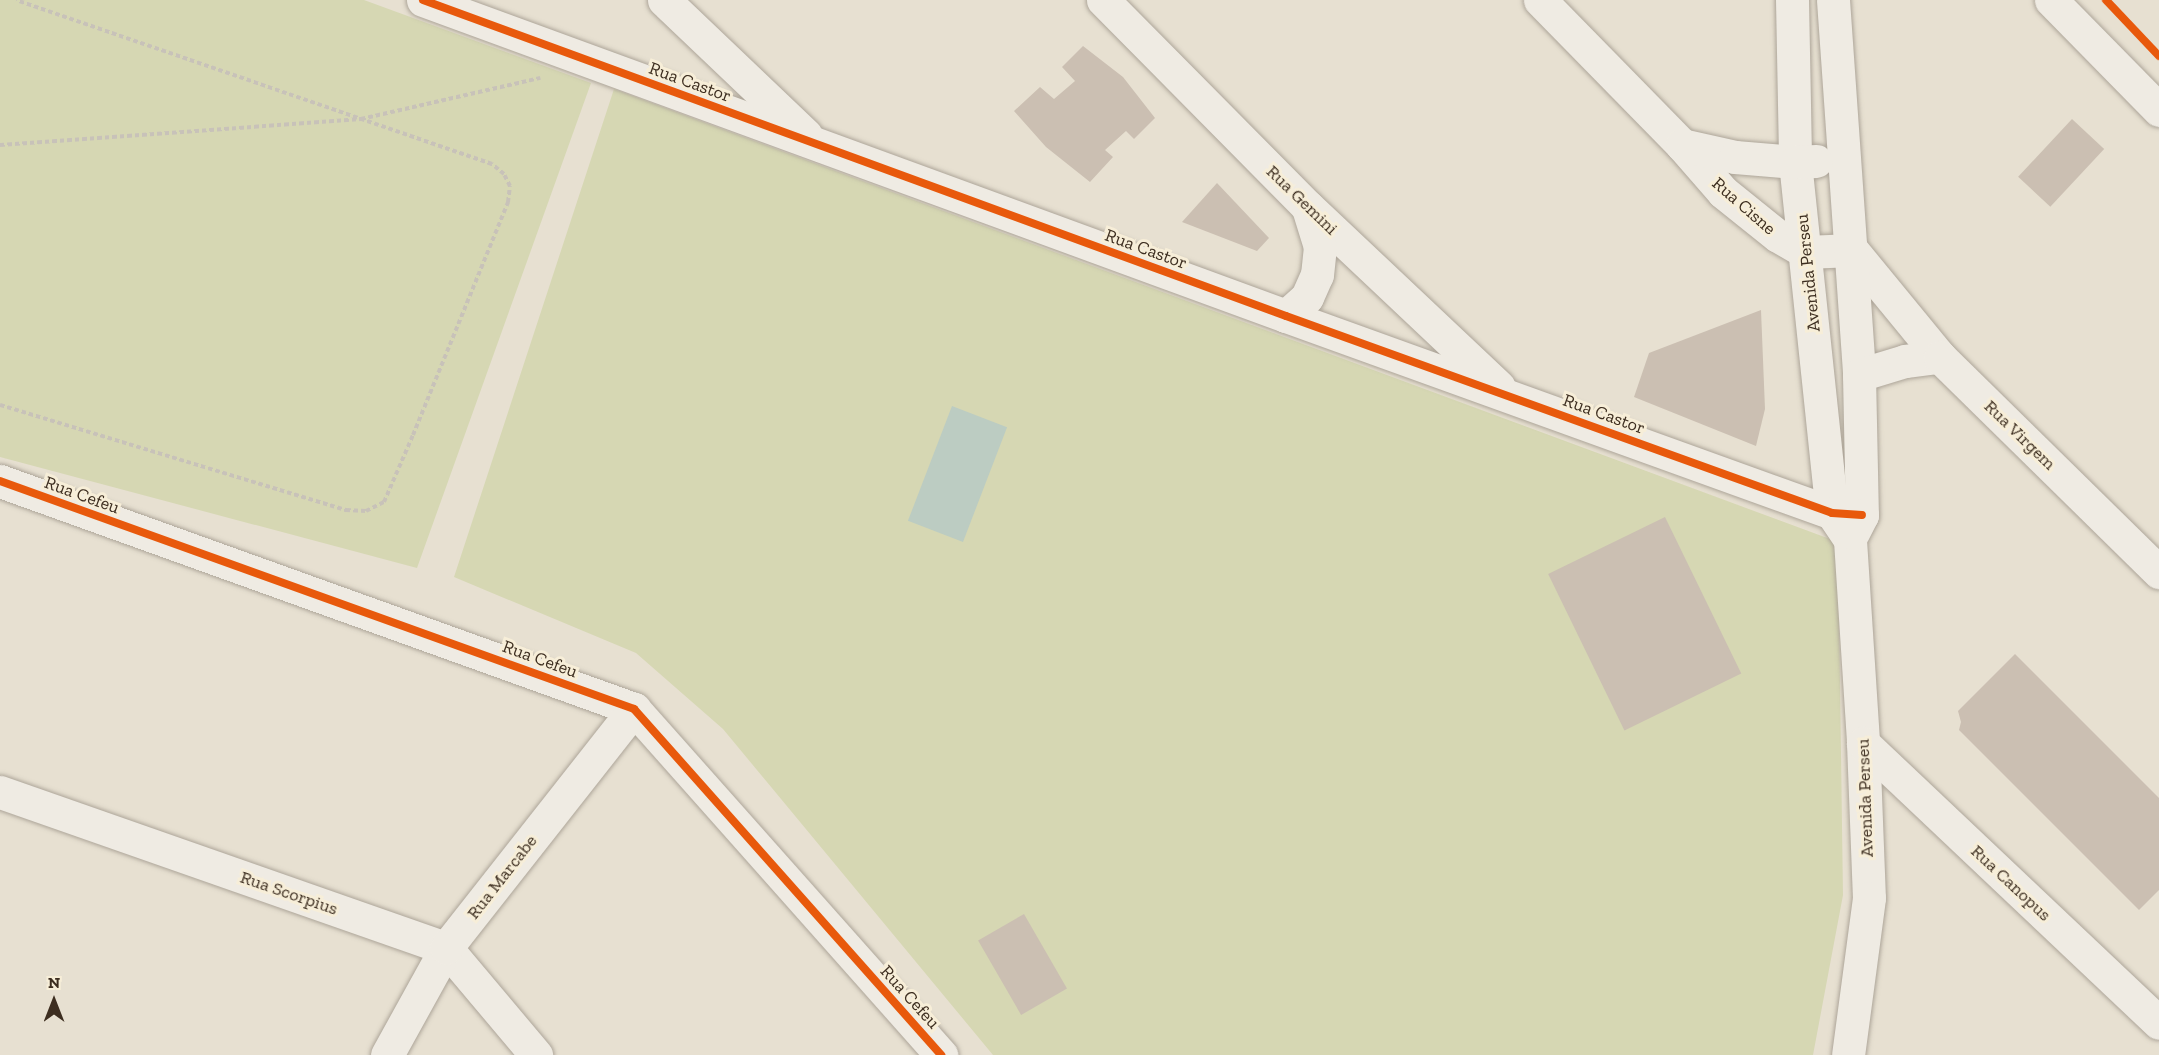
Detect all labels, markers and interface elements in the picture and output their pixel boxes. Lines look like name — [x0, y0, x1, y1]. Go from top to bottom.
street label: Rua Castor — [646, 57, 734, 107]
street label: Rua Gemini — [1262, 161, 1342, 239]
street label: Rua Cisne — [1708, 172, 1780, 240]
street label: Avenida Perseu — [1791, 213, 1825, 333]
street label: Rua Castor — [1102, 224, 1190, 274]
street label: Rua Castor — [1560, 389, 1648, 439]
street label: Rua Virgem — [1979, 395, 2061, 475]
street label: Rua Cefeu — [42, 471, 122, 519]
street label: Rua Cefeu — [500, 635, 580, 683]
street label: Avenida Perseu — [1852, 738, 1878, 858]
street label: Rua Marcabe — [462, 831, 542, 923]
street label: Rua Canopus — [1966, 840, 2056, 926]
street label: Rua Scorpius — [237, 866, 341, 920]
street label: Rua Cefeu — [876, 961, 944, 1033]
north arrow — [24, 971, 84, 1031]
text: N — [48, 973, 60, 992]

